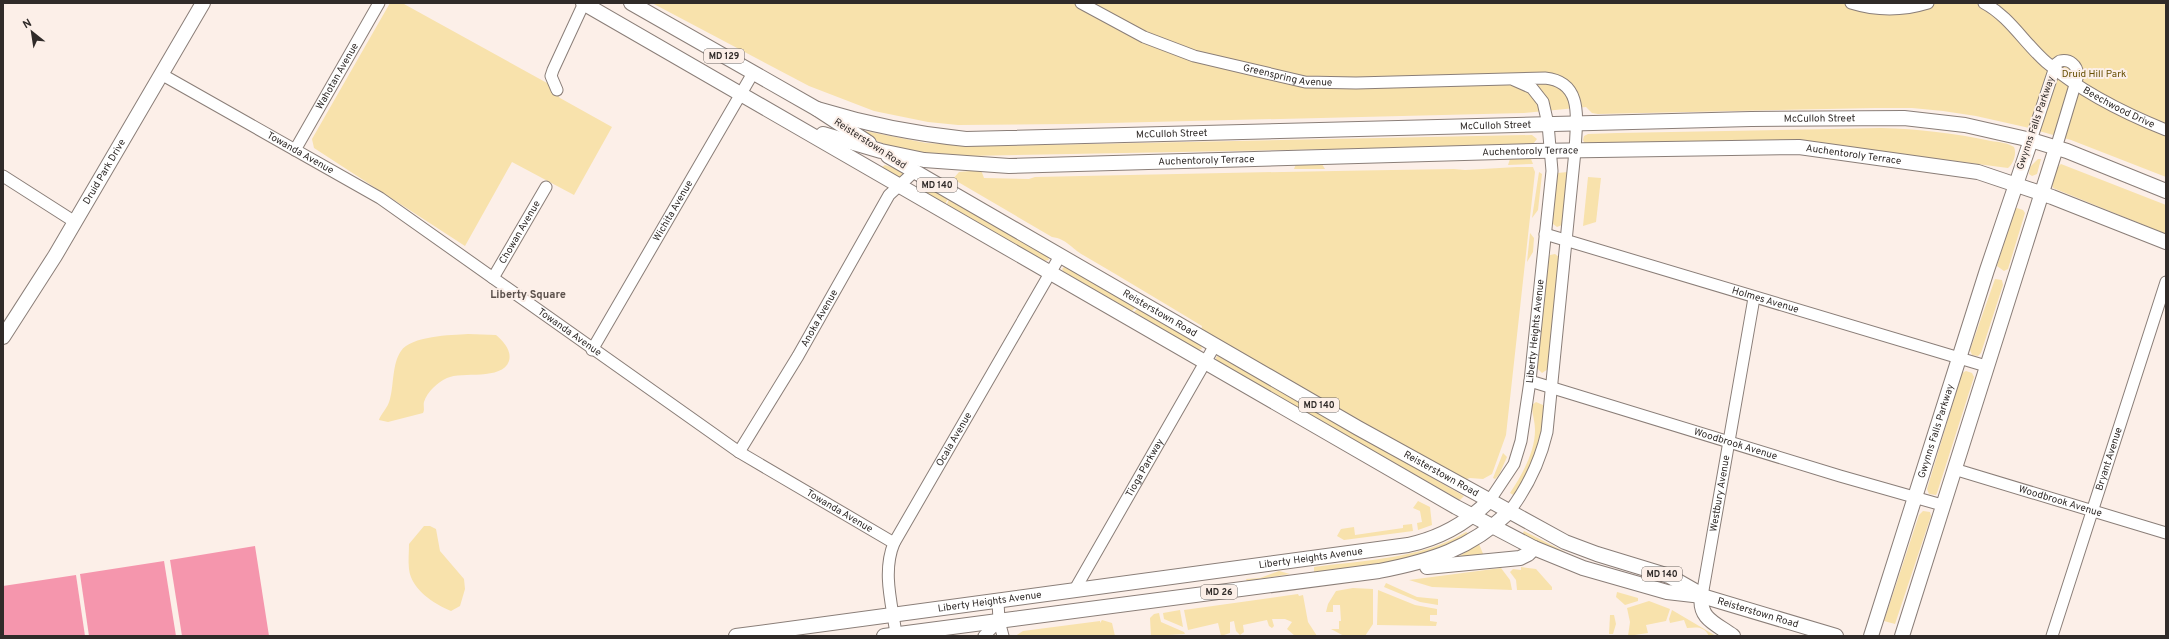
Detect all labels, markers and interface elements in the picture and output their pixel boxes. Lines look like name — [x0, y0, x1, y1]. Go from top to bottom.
north arrow — [12, 12, 52, 52]
text: N — [21, 16, 34, 32]
street label: Wahotan Avenue — [313, 40, 361, 112]
road number: MD 129 — [704, 49, 744, 63]
street label: Greenspring Avenue — [1242, 61, 1332, 89]
park label: Druid Hill Park — [2062, 68, 2126, 81]
street label: Gwynns Falls Parkway — [2014, 75, 2058, 171]
street label: Beechwood Drive — [2080, 84, 2157, 131]
street label: McCulloh Street — [1784, 112, 1855, 125]
street label: Reisterstown Road — [831, 116, 909, 172]
street label: McCulloh Street — [1460, 118, 1532, 133]
street label: McCulloh Street — [1136, 126, 1208, 141]
street label: Towanda Avenue — [264, 129, 336, 177]
street label: Druid Park Drive — [80, 137, 129, 207]
street label: Auchentoroly Terrace — [1805, 142, 1902, 168]
street label: Auchentoroly Terrace — [1482, 144, 1578, 159]
street label: Auchentoroly Terrace — [1158, 152, 1255, 168]
street label: Wichita Avenue — [650, 178, 696, 244]
road number: MD 140 — [917, 178, 957, 192]
street label: Chowan Avenue — [496, 198, 543, 266]
street label: Liberty Heights Avenue — [1523, 279, 1547, 384]
street label: Holmes Avenue — [1730, 284, 1800, 316]
street label: Anoka Avenue — [798, 287, 841, 349]
street label: Reisterstown Road — [1120, 287, 1199, 340]
district label: Liberty Square — [490, 288, 566, 302]
street label: Towanda Avenue — [535, 305, 604, 359]
street label: Gwynns Falls Parkway — [1915, 382, 1957, 480]
road number: MD 140 — [1299, 398, 1339, 412]
street label: Ocala Avenue — [933, 410, 975, 469]
street label: Woodbrook Avenue — [1692, 425, 1779, 463]
street label: Bryant Avenue — [2093, 426, 2125, 492]
street label: Tioga Parkway — [1123, 436, 1167, 499]
street label: Reisterstown Road — [1401, 448, 1481, 500]
street label: Westbury Avenue — [1707, 454, 1733, 533]
street label: Woodbrook Avenue — [2017, 482, 2104, 520]
street label: Towanda Avenue — [804, 486, 875, 536]
street label: Liberty Heights Avenue — [1258, 545, 1363, 572]
road number: MD 140 — [1642, 567, 1682, 581]
road number: MD 26 — [1201, 585, 1237, 599]
street label: Liberty Heights Avenue — [937, 588, 1042, 615]
street label: Reisterstown Road — [1716, 594, 1800, 631]

